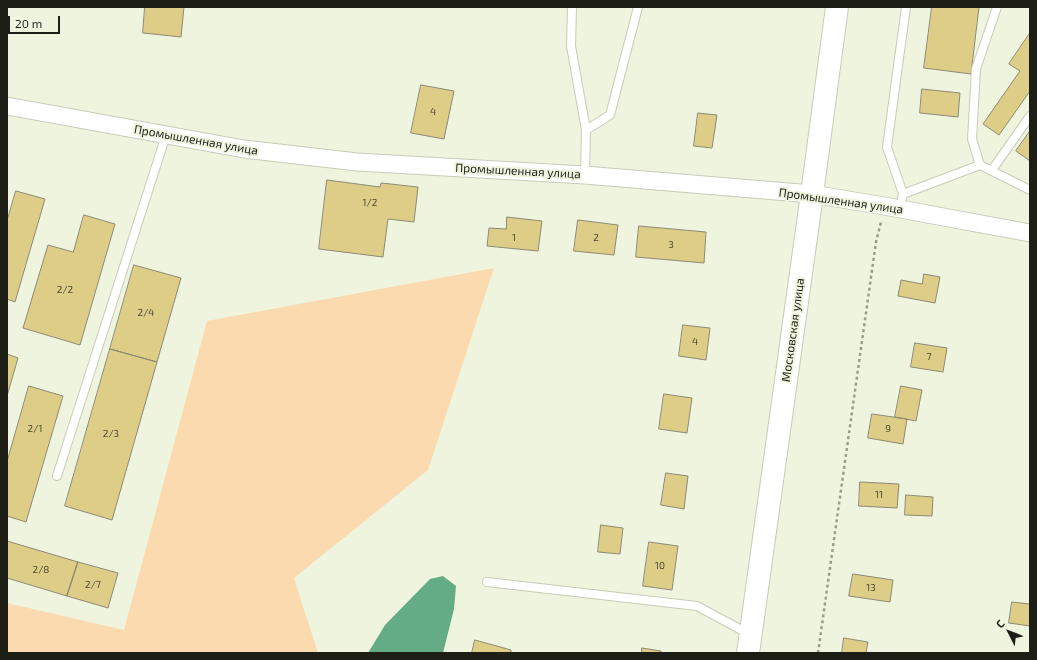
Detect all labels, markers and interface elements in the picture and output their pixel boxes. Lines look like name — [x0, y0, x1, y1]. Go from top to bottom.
scale bar — [10, 8, 62, 34]
text: 20 m — [15, 16, 42, 30]
house number: 4 — [430, 106, 436, 118]
street label: Промышленная улица — [133, 122, 259, 158]
street label: Промышленная улица — [455, 161, 581, 181]
street label: Промышленная улица — [778, 185, 904, 217]
house number: 1/2 — [363, 197, 377, 209]
house number: 1 — [512, 232, 516, 244]
house number: 2 — [593, 232, 599, 244]
house number: 3 — [668, 239, 674, 251]
street label: Московская улица — [779, 277, 807, 383]
house number: 2/2 — [57, 284, 73, 296]
house number: 2/4 — [138, 307, 154, 319]
house number: 4 — [692, 336, 698, 348]
house number: 7 — [926, 351, 932, 363]
house number: 2/1 — [28, 423, 42, 435]
house number: 9 — [885, 423, 891, 435]
house number: 2/3 — [103, 428, 119, 440]
house number: 11 — [875, 489, 883, 501]
house number: 10 — [655, 560, 665, 572]
house number: 2/8 — [33, 564, 49, 576]
house number: 2/7 — [85, 579, 101, 591]
house number: 13 — [866, 582, 876, 594]
north arrow — [989, 612, 1029, 652]
text: С — [993, 617, 1007, 630]

